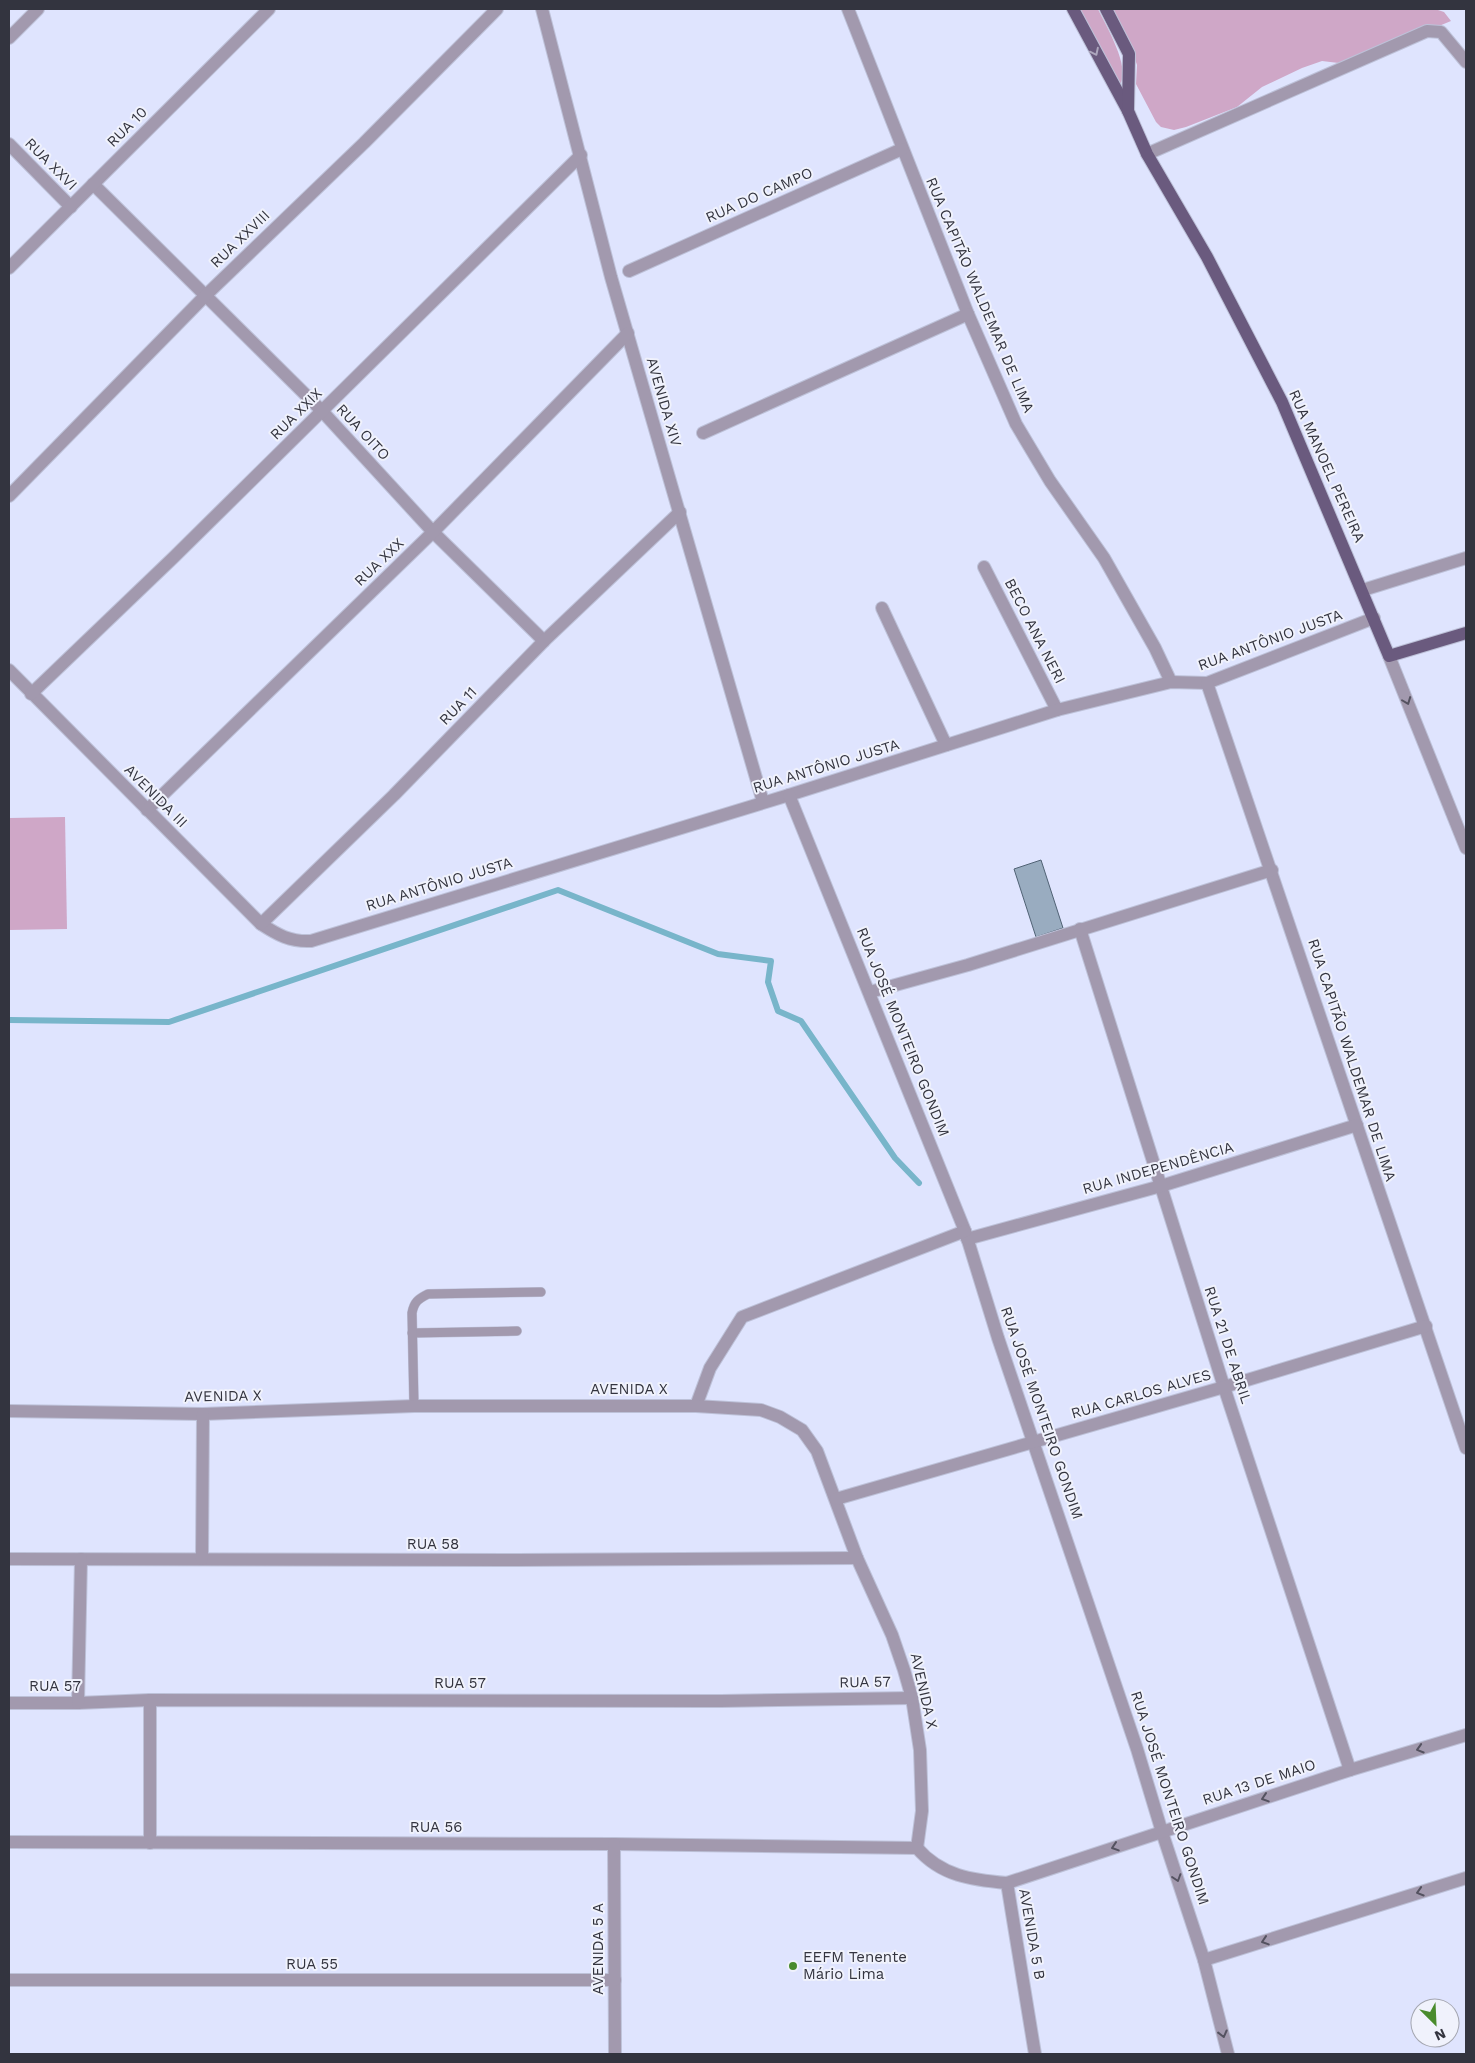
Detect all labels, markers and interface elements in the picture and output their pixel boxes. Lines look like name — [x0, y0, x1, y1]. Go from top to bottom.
one-way arrow — [1089, 47, 1099, 56]
street label: RUA 10 — [103, 103, 151, 151]
street label: RUA XXVI — [21, 134, 81, 194]
street label: RUA DO CAMPO — [703, 163, 815, 227]
street label: RUA CAPITÃO WALDEMAR DE LIMA — [922, 174, 1038, 416]
street label: RUA XXVIII — [207, 206, 273, 272]
street label: AVENIDA XIV — [643, 355, 685, 449]
street label: RUA XXIX — [266, 384, 326, 444]
street label: RUA MANOEL PEREIRA — [1285, 387, 1369, 545]
street label: RUA OITO — [332, 400, 394, 464]
street label: RUA XXX — [351, 534, 407, 590]
street label: BECO ANA NERI — [1001, 575, 1069, 687]
street label: RUA ANTÔNIO JUSTA — [1195, 605, 1345, 674]
street label: RUA 11 — [436, 683, 480, 729]
one-way arrow — [1401, 696, 1411, 705]
street label: RUA ANTÔNIO JUSTA — [750, 734, 902, 797]
street label: AVENIDA III — [121, 761, 191, 831]
street label: RUA ANTÔNIO JUSTA — [363, 852, 515, 915]
street label: RUA JOSÉ MONTEIRO GONDIM — [853, 925, 953, 1139]
street label: RUA CAPITÃO WALDEMAR DE LIMA — [1304, 936, 1400, 1184]
street label: RUA INDEPENDÊNCIA — [1080, 1138, 1236, 1198]
street label: RUA 21 DE ABRIL — [1201, 1284, 1255, 1406]
street label: RUA JOSÉ MONTEIRO GONDIM — [997, 1304, 1087, 1522]
street label: RUA CARLOS ALVES — [1069, 1365, 1213, 1423]
street label: AVENIDA X — [590, 1380, 668, 1398]
street label: AVENIDA X — [184, 1386, 262, 1406]
street label: RUA 58 — [407, 1535, 459, 1553]
street label: AVENIDA X — [907, 1651, 941, 1731]
street label: RUA 57 — [839, 1673, 891, 1691]
street label: RUA 57 — [434, 1674, 486, 1692]
street label: RUA 57 — [29, 1677, 81, 1695]
street label: RUA JOSÉ MONTEIRO GONDIM — [1127, 1689, 1213, 1907]
one-way arrow — [1416, 1744, 1424, 1754]
street label: RUA 13 DE MAIO — [1200, 1755, 1318, 1809]
one-way arrow — [1261, 1792, 1269, 1802]
street label: RUA 56 — [410, 1818, 462, 1836]
one-way arrow — [1112, 1841, 1120, 1851]
one-way arrow — [1171, 1873, 1181, 1882]
one-way arrow — [1416, 1886, 1424, 1896]
street label: AVENIDA 5 B — [1015, 1887, 1049, 1981]
street label: AVENIDA 5 A — [589, 1903, 607, 1995]
one-way arrow — [1261, 1935, 1269, 1945]
place label: EEFM Tenente Mário Lima — [803, 1948, 907, 1983]
street label: RUA 55 — [286, 1955, 338, 1973]
marker: EEFM Tenente Mário Lima — [787, 1960, 799, 1972]
north arrow — [1410, 1998, 1460, 2048]
text: N — [1432, 2025, 1448, 2044]
one-way arrow — [1217, 2029, 1228, 2038]

